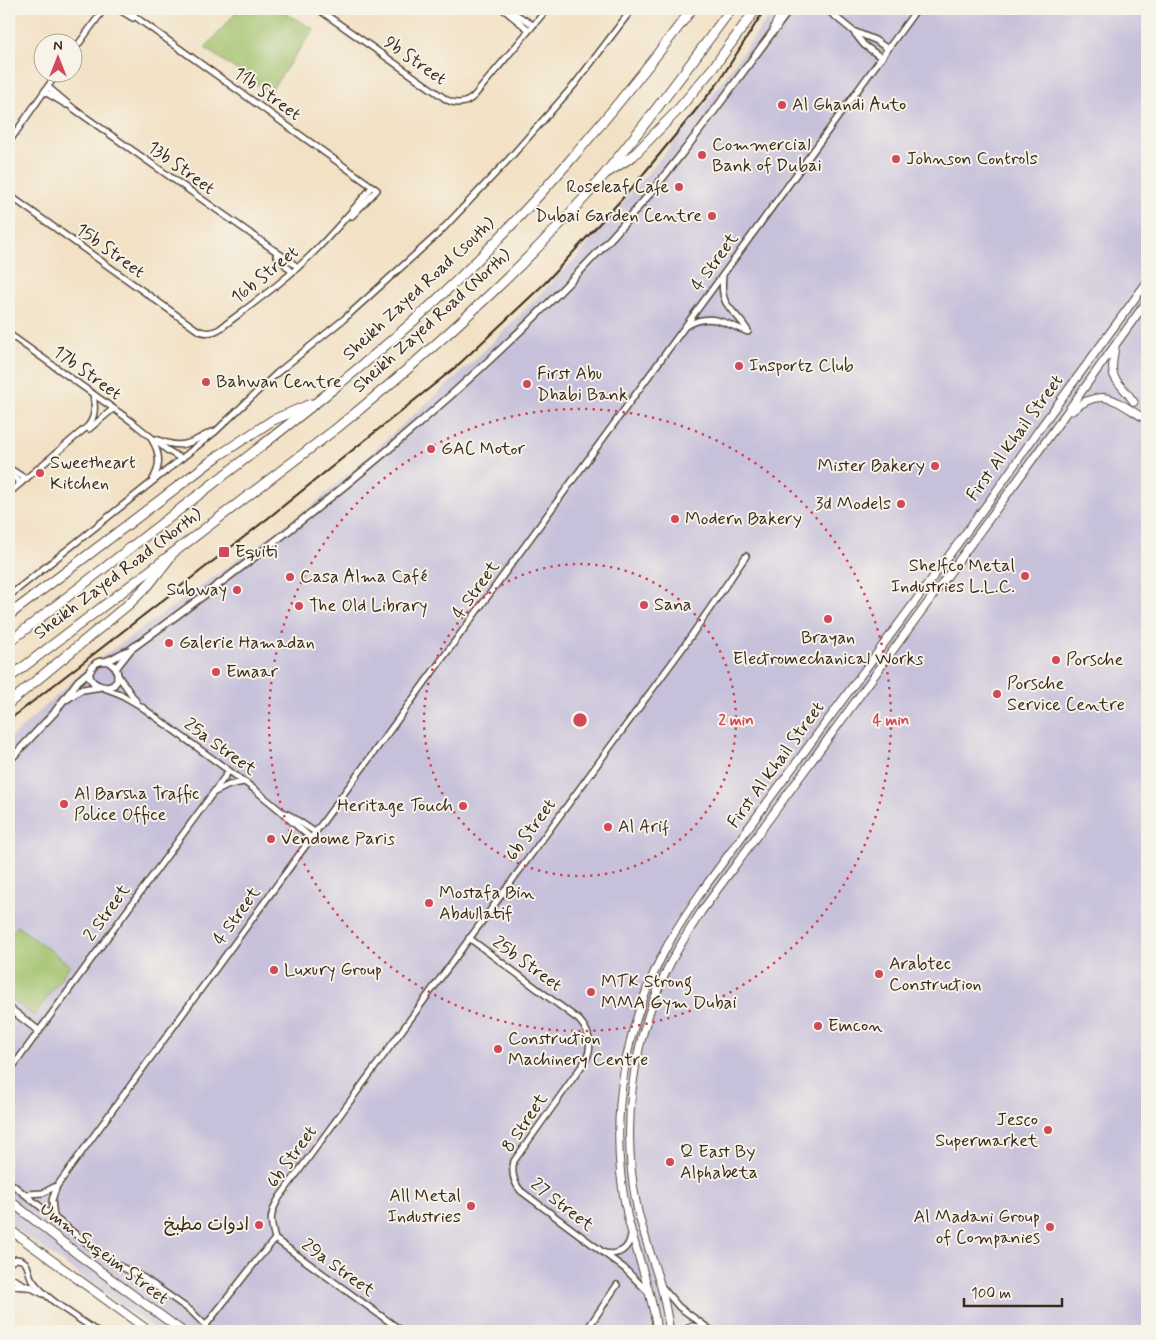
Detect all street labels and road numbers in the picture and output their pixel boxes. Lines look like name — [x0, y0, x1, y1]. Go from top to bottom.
street label: 9b Street — [379, 31, 451, 91]
street label: 11b Street — [228, 61, 306, 127]
street label: 13b Street — [142, 135, 220, 201]
street label: Sheikh Zayed Road (south) — [338, 212, 501, 366]
street label: 15b Street — [71, 218, 150, 284]
street label: 4 Street — [686, 228, 745, 296]
street label: 16b Street — [226, 240, 304, 310]
street label: Sheikh Zayed Road (North) — [348, 243, 517, 398]
street label: 17b Street — [48, 340, 126, 406]
street label: First Al Khail Street — [961, 370, 1069, 506]
street label: Sheikh Zayed Road (North) — [29, 502, 207, 645]
street label: 4 Street — [447, 556, 506, 624]
street label: First Al Khail Street — [722, 697, 830, 833]
street label: 25a Street — [179, 713, 261, 782]
street label: 6b Street — [500, 794, 562, 866]
street label: 2 Street — [78, 879, 136, 946]
street label: 4 Street — [208, 882, 267, 950]
street label: 25b Street — [487, 931, 567, 998]
street label: 8 Street — [496, 1088, 554, 1157]
street label: 6b Street — [261, 1121, 323, 1193]
street label: 27 Street — [525, 1173, 599, 1238]
street label: Umm Suqeim Street — [35, 1198, 174, 1311]
street label: 29a Street — [296, 1233, 380, 1303]

